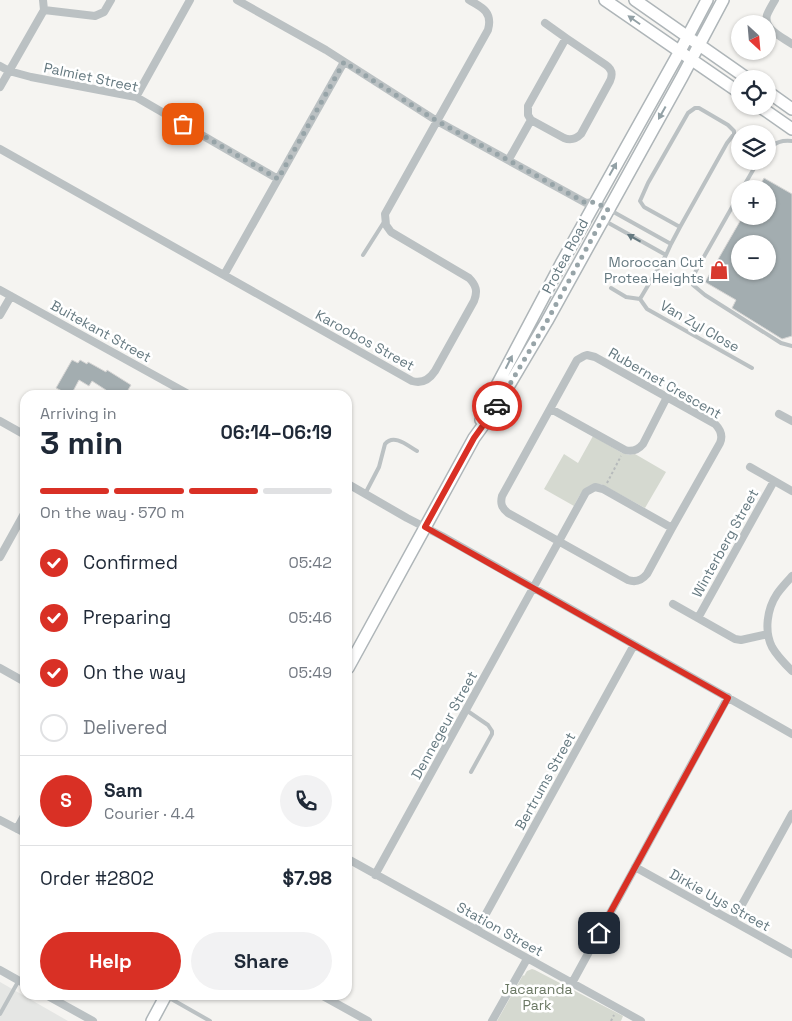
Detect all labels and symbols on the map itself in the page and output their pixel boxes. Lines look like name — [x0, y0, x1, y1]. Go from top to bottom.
one-way arrow — [627, 15, 641, 25]
north arrow — [731, 15, 776, 60]
street label: Palmiet Street — [42, 58, 140, 96]
pin — [162, 103, 204, 145]
one-way arrow — [658, 105, 666, 120]
one-way arrow — [609, 162, 617, 177]
street label: Protea Road — [538, 215, 592, 297]
one-way arrow — [628, 233, 641, 242]
place label: Moroccan Cut Protea Heights — [604, 253, 704, 287]
shop icon: Moroccan Cut Protea Heights — [708, 259, 730, 281]
street label: Buitekant Street — [48, 296, 154, 366]
street label: Van Zyl Close — [657, 296, 743, 356]
street label: Karoobos Street — [312, 305, 418, 375]
street label: Rubernet Crescent — [605, 343, 725, 423]
one-way arrow — [505, 355, 513, 370]
courier — [472, 381, 522, 431]
street label: Winterberg Street — [688, 485, 762, 601]
street label: Dennegeur Street — [407, 668, 481, 782]
street label: Bertrums Street — [511, 729, 579, 833]
street label: Dirkie Uys Street — [666, 865, 774, 935]
street label: Station Street — [454, 898, 546, 960]
pin — [578, 912, 620, 954]
park label: Jacaranda Park — [502, 980, 572, 1014]

